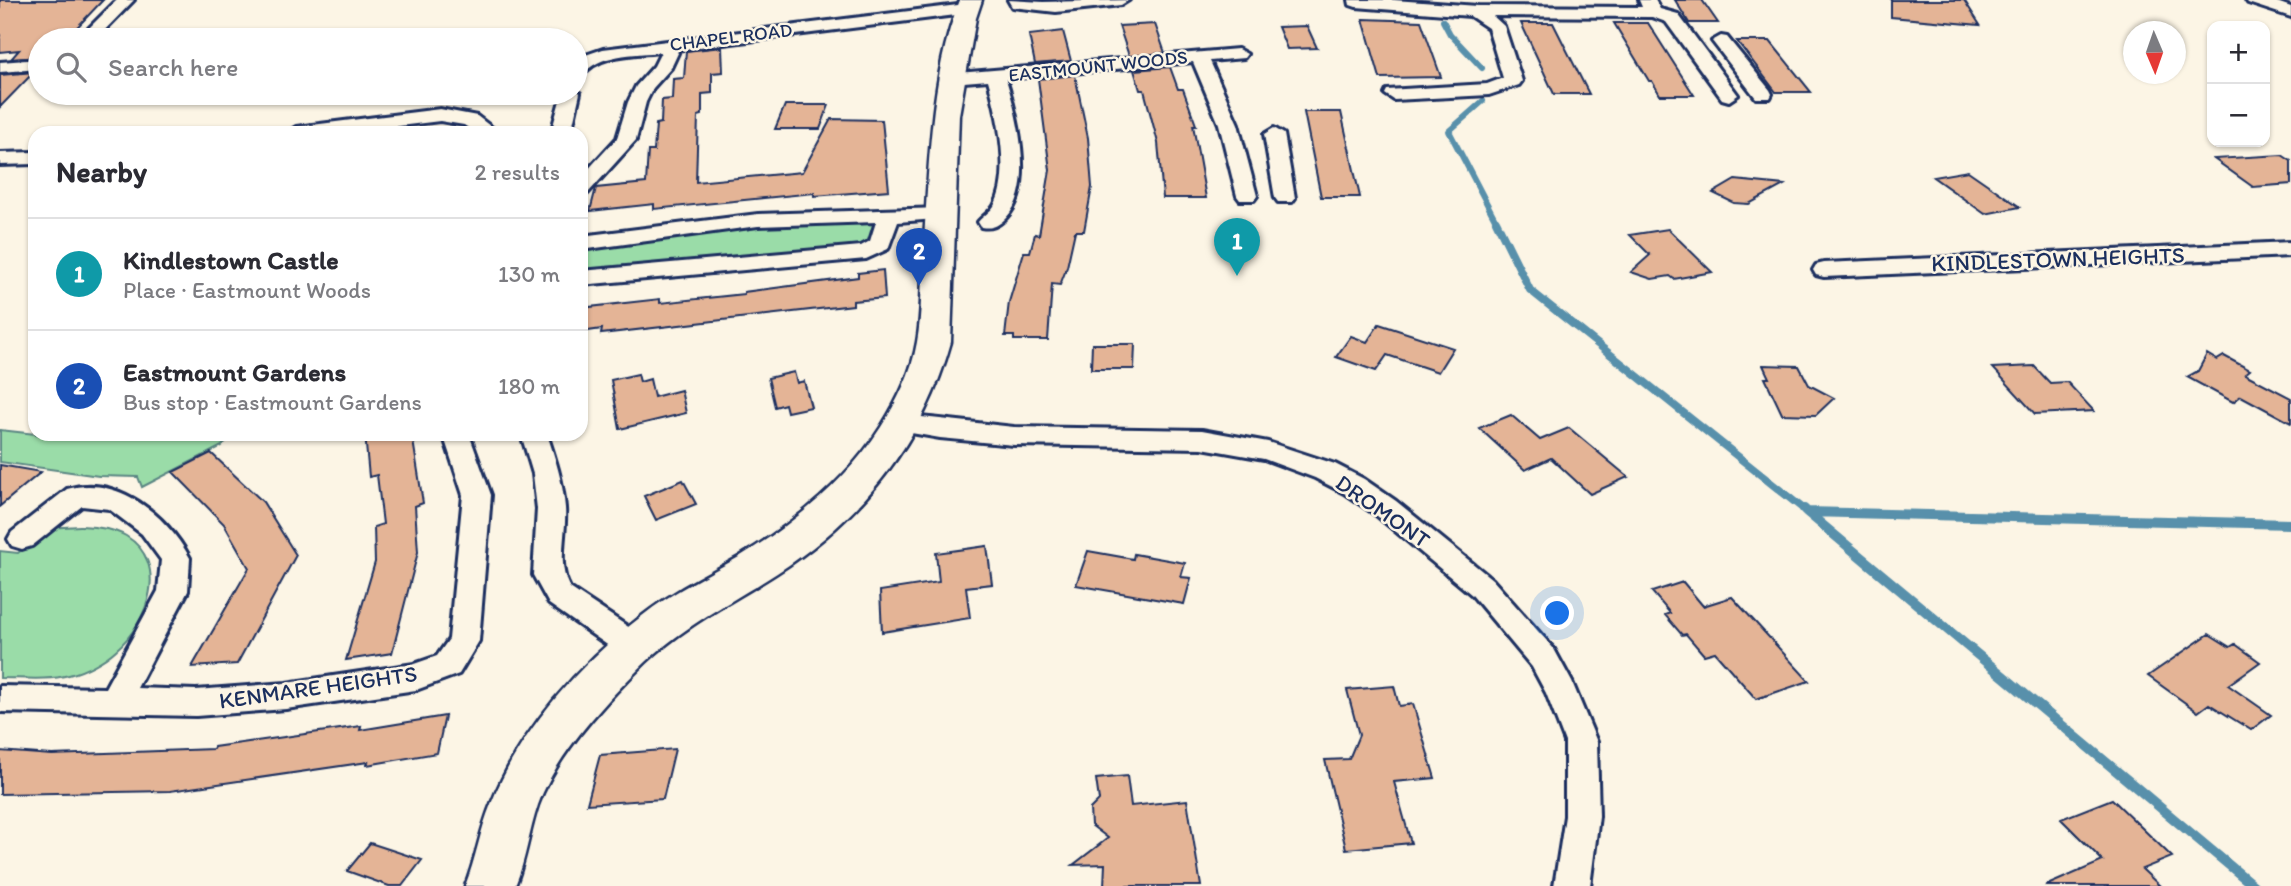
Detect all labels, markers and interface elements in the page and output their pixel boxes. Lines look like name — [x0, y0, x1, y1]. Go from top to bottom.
street label: CHAPEL ROAD — [668, 18, 794, 56]
north arrow — [2123, 21, 2186, 84]
map controls — [2207, 21, 2270, 147]
button: + — [2207, 21, 2270, 84]
search box — [28, 28, 588, 105]
street label: EASTMOUNT WOODS — [1007, 45, 1189, 87]
icon: search — [52, 48, 90, 86]
text: Search here — [108, 51, 238, 83]
button: − — [2207, 84, 2270, 147]
text: Nearby — [56, 153, 147, 190]
text: 2 results — [474, 158, 560, 186]
pin: 1 — [1214, 218, 1260, 276]
pin: 2 — [896, 228, 942, 286]
street label: KINDLESTOWN HEIGHTS — [1931, 241, 2185, 277]
text: Kindlestown Castle — [123, 244, 339, 276]
text: 1 — [74, 260, 84, 288]
text: 130 m — [498, 260, 560, 288]
text: Place · Eastmount Woods — [123, 276, 371, 304]
text: Eastmount Gardens — [123, 356, 346, 388]
text: 2 — [73, 372, 85, 400]
text: 180 m — [498, 372, 560, 400]
text: Bus stop · Eastmount Gardens — [123, 388, 422, 416]
street label: DROMONT — [1330, 468, 1436, 554]
your location — [1540, 596, 1574, 630]
street label: KENMARE HEIGHTS — [217, 659, 419, 715]

